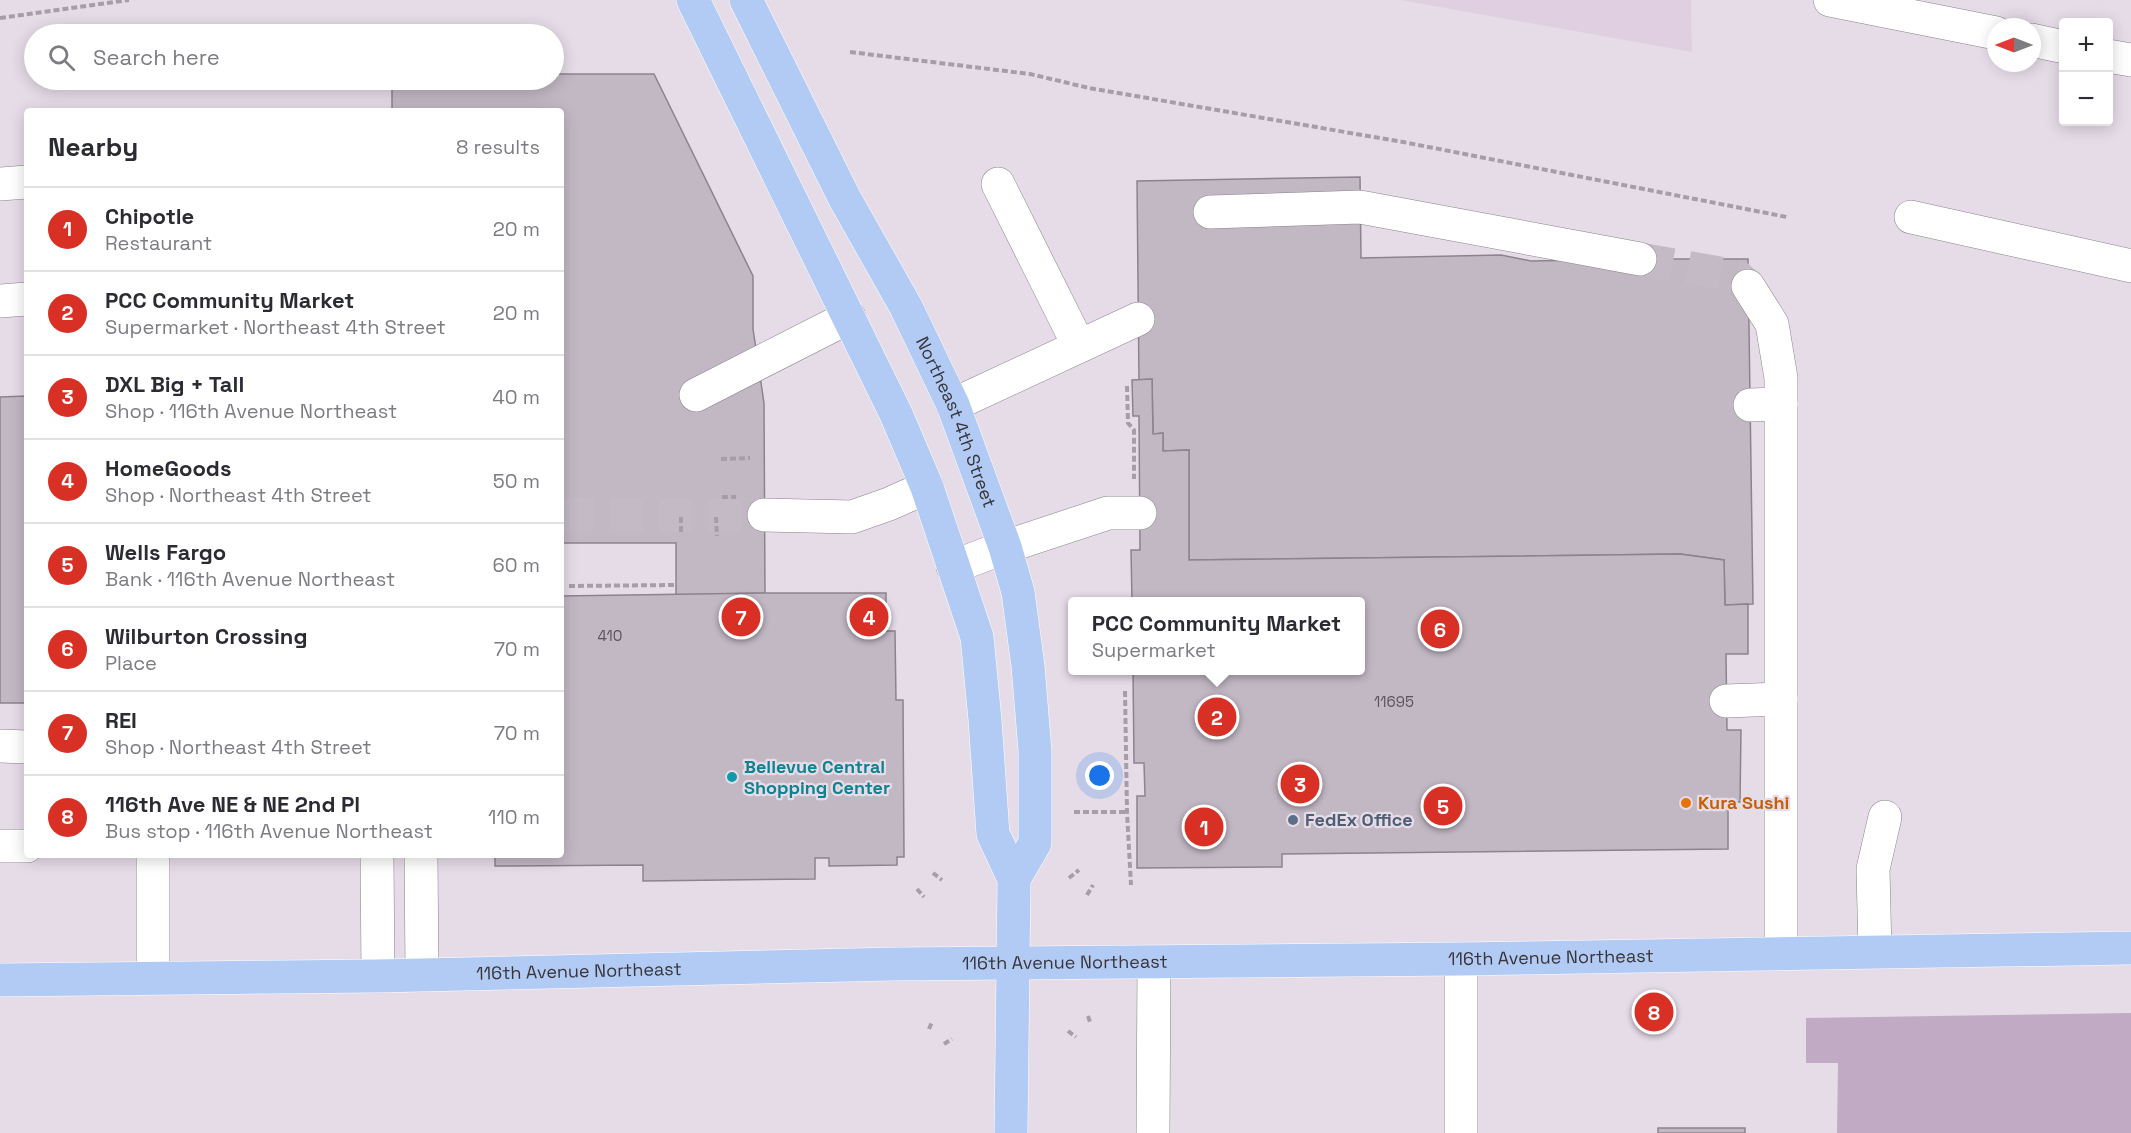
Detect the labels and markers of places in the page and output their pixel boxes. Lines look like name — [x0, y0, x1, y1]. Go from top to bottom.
pin: 7 — [722, 594, 760, 640]
pin: 4 — [850, 594, 888, 640]
pin: 6 — [1420, 606, 1460, 652]
pin: 2 — [1198, 694, 1236, 740]
place label: Bellevue Central Shopping Center — [744, 755, 890, 799]
pin: 3 — [1280, 762, 1320, 806]
marker: Bellevue Central Shopping Center — [725, 770, 739, 784]
pin: 5 — [1424, 784, 1462, 828]
place label: Kura Sushi — [1698, 791, 1789, 814]
marker: Kura Sushi — [1679, 796, 1693, 810]
pin: 1 — [1184, 804, 1224, 850]
place label: FedEx Office — [1305, 808, 1413, 831]
marker: FedEx Office — [1286, 813, 1300, 827]
pin: 8 — [1634, 990, 1674, 1034]

